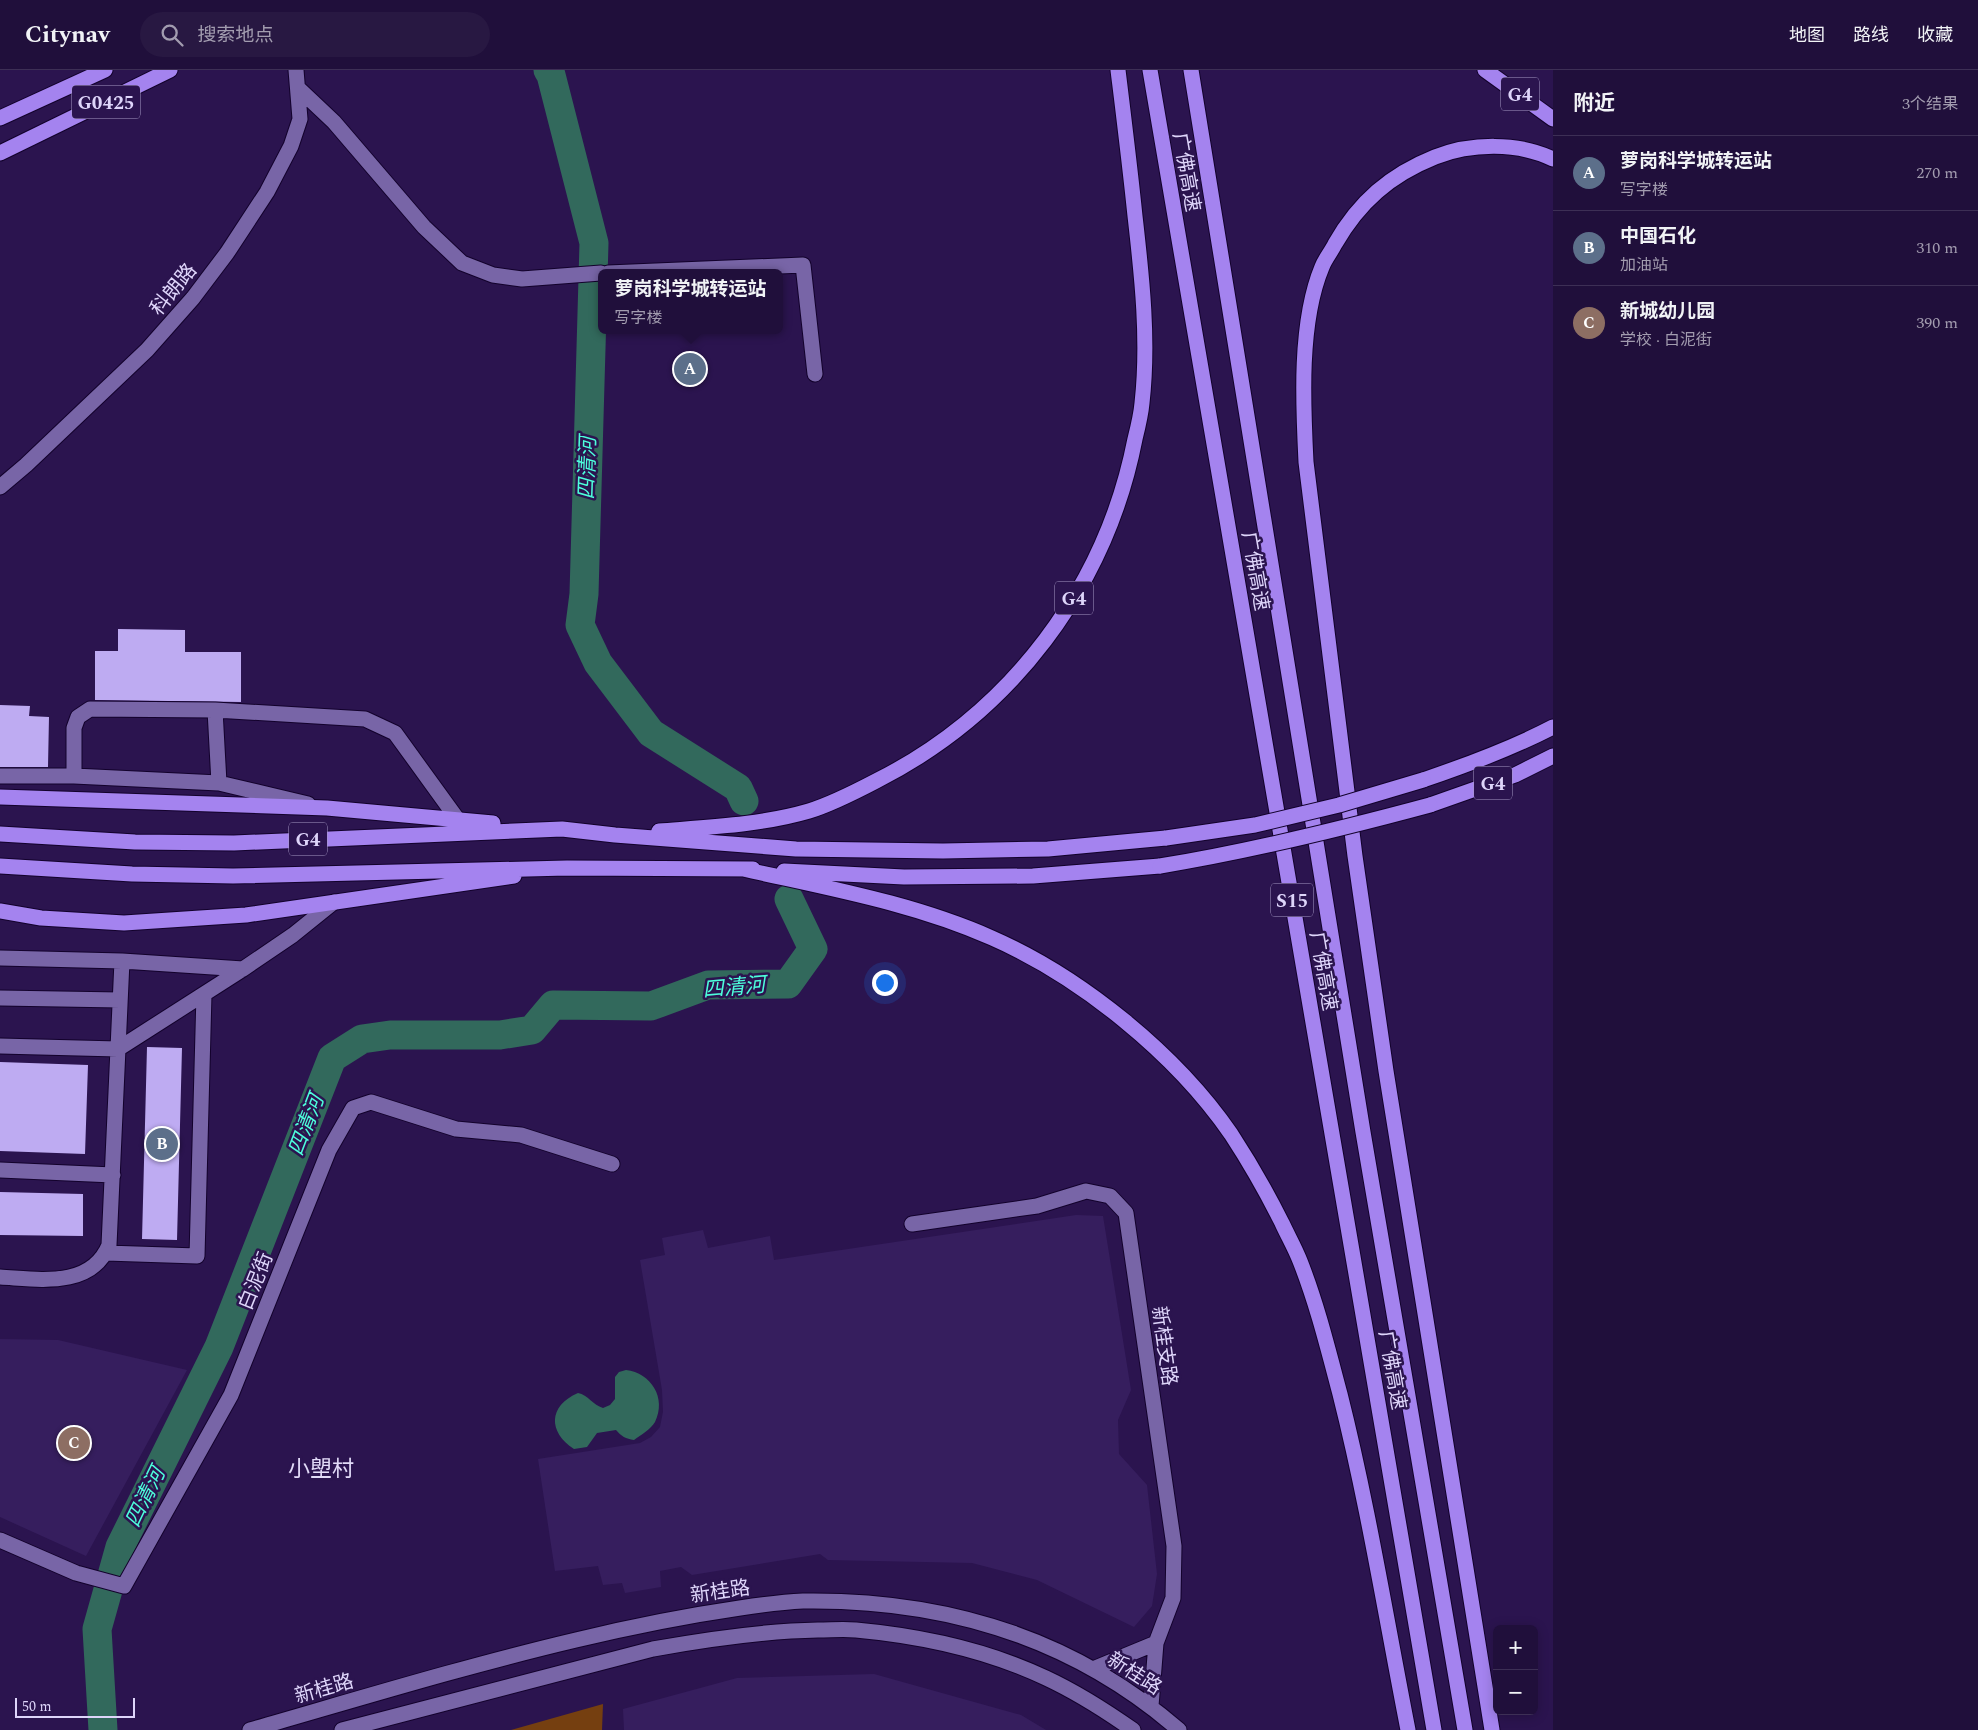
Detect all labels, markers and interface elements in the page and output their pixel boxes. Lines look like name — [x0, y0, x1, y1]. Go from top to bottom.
search box — [140, 12, 490, 57]
text: Citynav — [25, 17, 110, 53]
icon: search — [158, 21, 186, 49]
text: 搜索地点 — [198, 21, 274, 50]
text: 地图 — [1789, 22, 1825, 49]
text: 路线 — [1853, 22, 1889, 49]
text: 收藏 — [1917, 22, 1953, 49]
road number: G4 — [1501, 78, 1539, 110]
road number: G0425 — [72, 86, 140, 118]
text: 附近 — [1573, 88, 1615, 120]
text: 3个结果 — [1902, 92, 1958, 116]
street label: 广佛高速 — [1164, 130, 1208, 214]
text: 萝岗科学城转运站 — [1620, 147, 1772, 176]
text: A — [1583, 161, 1595, 185]
text: 270 m — [1916, 161, 1958, 185]
text: 写字楼 — [1620, 178, 1668, 202]
text: 中国石化 — [1620, 222, 1696, 251]
text: B — [1583, 236, 1595, 260]
text: 310 m — [1916, 236, 1958, 260]
text: 加油站 — [1620, 253, 1668, 277]
street label: 科朗路 — [143, 257, 204, 322]
popup — [598, 269, 783, 334]
text: 萝岗科学城转运站 — [614, 275, 767, 304]
text: 新城幼儿园 — [1620, 297, 1715, 326]
text: 写字楼 — [614, 306, 663, 330]
text: C — [1583, 311, 1595, 335]
text: 390 m — [1916, 311, 1958, 335]
text: 学校 · 白泥街 — [1620, 328, 1712, 352]
pin: A — [674, 350, 706, 388]
water label: 四清河 — [571, 432, 605, 500]
street label: 广佛高速 — [1233, 529, 1277, 613]
road number: G4 — [1055, 582, 1093, 614]
road number: G4 — [1474, 766, 1512, 800]
road number: G4 — [289, 822, 327, 856]
road number: S15 — [1271, 884, 1313, 916]
street label: 广佛高速 — [1301, 929, 1345, 1013]
water label: 四清河 — [701, 969, 771, 1007]
your location — [872, 970, 898, 996]
water label: 四清河 — [281, 1086, 335, 1161]
pin: B — [146, 1125, 178, 1163]
street label: 白泥街 — [231, 1248, 281, 1315]
street label: 新桂支路 — [1144, 1304, 1184, 1388]
street label: 广佛高速 — [1370, 1328, 1414, 1412]
pin: C — [58, 1424, 90, 1462]
district label: 小塱村 — [288, 1453, 354, 1486]
water label: 四清河 — [118, 1459, 176, 1533]
street label: 新桂路 — [688, 1573, 752, 1611]
map controls — [1493, 1625, 1538, 1715]
button: + — [1493, 1625, 1538, 1670]
street label: 新桂路 — [1101, 1645, 1168, 1703]
street label: 新桂路 — [291, 1666, 357, 1712]
button: − — [1493, 1670, 1538, 1715]
scale bar — [15, 1695, 135, 1718]
text: 50 m — [22, 1696, 52, 1717]

